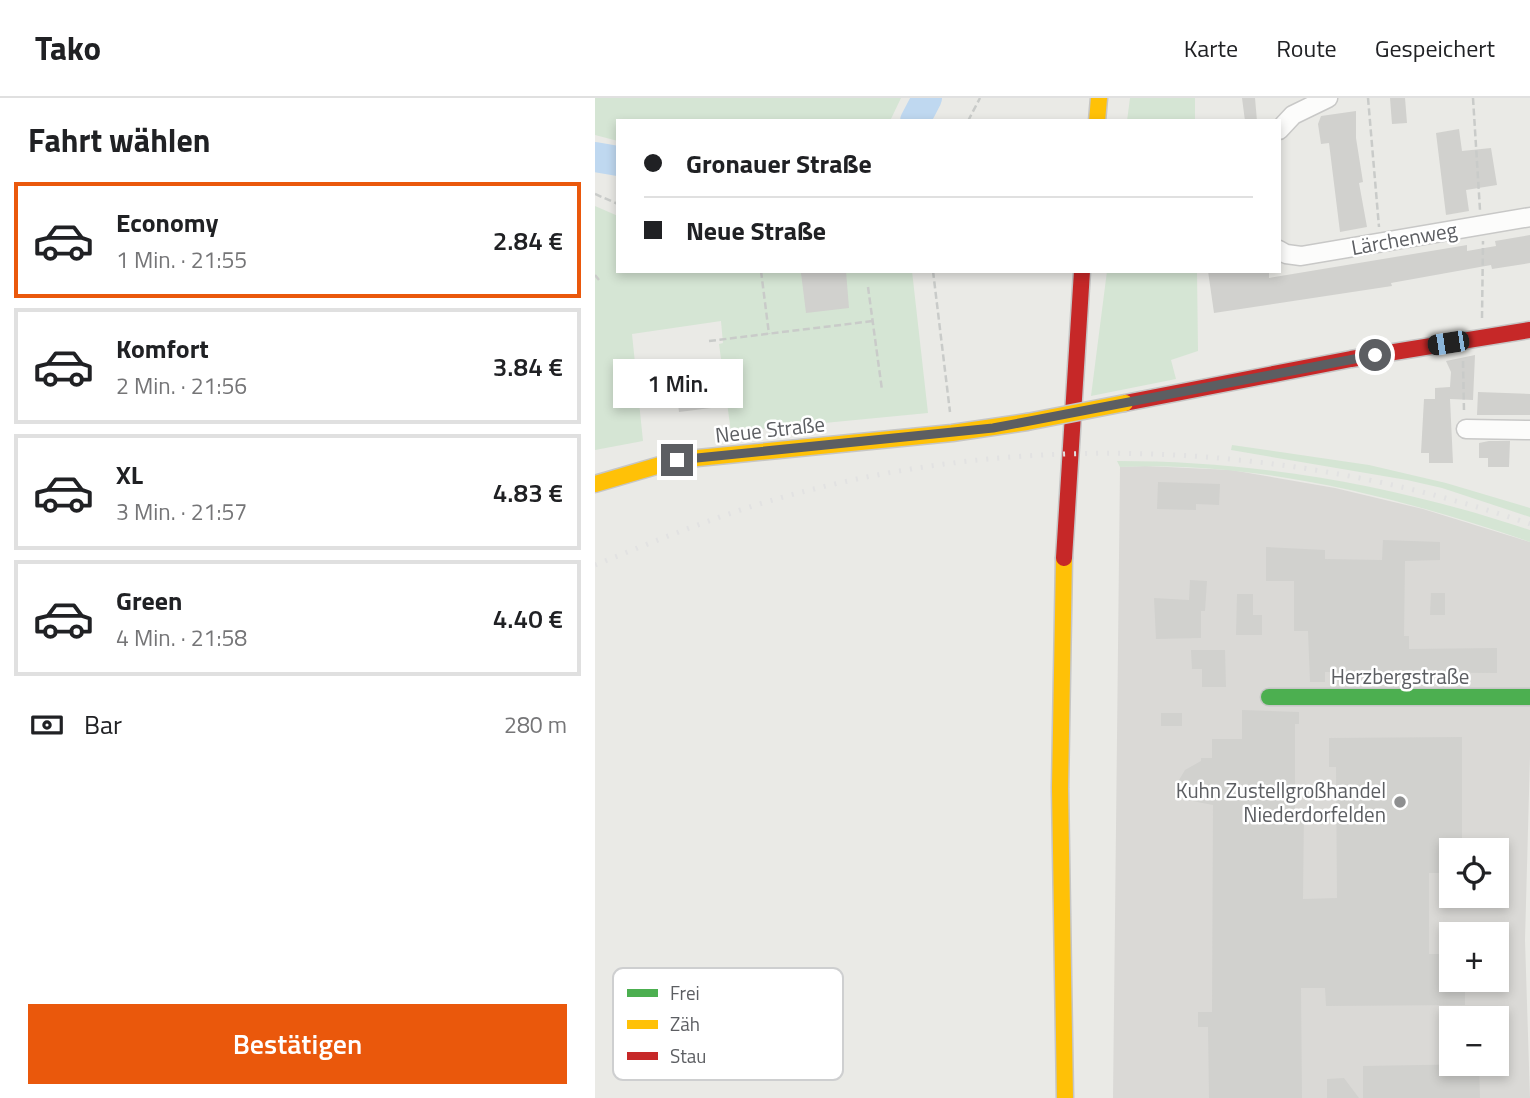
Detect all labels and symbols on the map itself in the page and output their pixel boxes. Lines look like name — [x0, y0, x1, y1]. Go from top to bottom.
street label: Lärchenweg — [1348, 213, 1460, 263]
car — [1426, 329, 1471, 357]
route start — [1359, 339, 1391, 371]
callout: 1 Min. — [612, 358, 742, 408]
street label: Neue Straße — [714, 407, 826, 451]
route end — [661, 444, 693, 476]
street label: Herzbergstraße — [1331, 660, 1469, 692]
place label: Kuhn Zustellgroßhandel Niederdorfelden — [1176, 774, 1386, 830]
marker: Kuhn Zustellgroßhandel Niederdorfelden — [1392, 794, 1408, 810]
legend — [613, 968, 843, 1080]
text: Frei — [670, 978, 700, 1007]
text: Zäh — [670, 1009, 700, 1038]
text: Stau — [670, 1041, 706, 1070]

